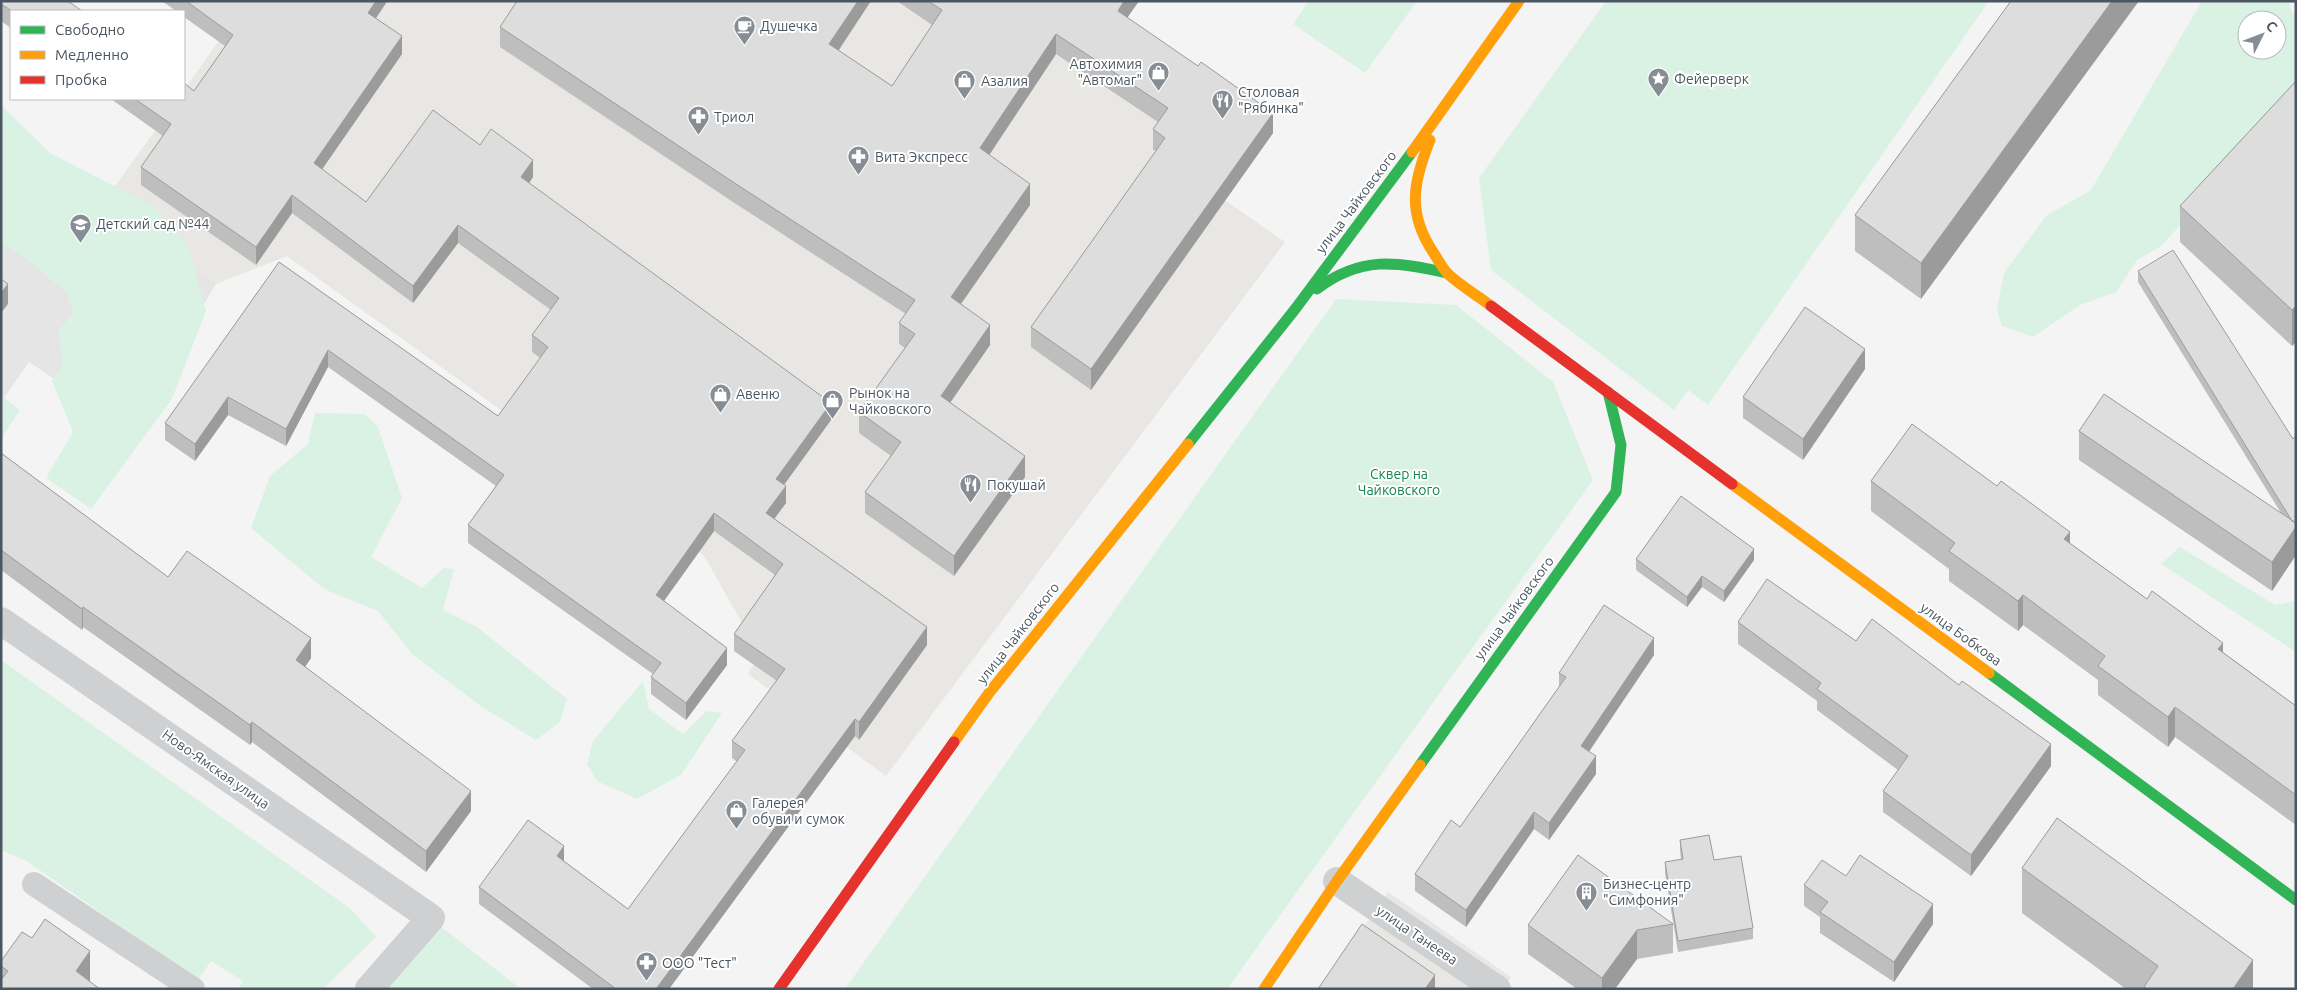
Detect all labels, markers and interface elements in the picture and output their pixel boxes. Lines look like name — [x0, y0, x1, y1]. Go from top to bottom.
legend — [10, 10, 185, 100]
north arrow — [2237, 10, 2287, 60]
cafe icon: Душечка — [732, 14, 756, 45]
place label: Душечка — [760, 18, 818, 34]
text: С — [2263, 18, 2281, 35]
text: Свободно — [55, 21, 125, 38]
text: Медленно — [55, 46, 129, 63]
place label: Автохимия "Автомаг" — [1070, 56, 1142, 88]
shop icon: Автохимия "Автомаг" — [1146, 60, 1170, 91]
place icon: Фейерверк — [1646, 67, 1670, 98]
shop icon: Азалия — [953, 69, 977, 100]
text: Пробка — [55, 71, 107, 88]
place label: Фейерверк — [1674, 71, 1749, 87]
place label: Азалия — [981, 73, 1028, 89]
place label: Столовая "Рябинка" — [1238, 84, 1304, 116]
restaurant icon: Столовая "Рябинка" — [1210, 88, 1234, 119]
pharmacy icon: Триол — [686, 105, 710, 136]
place label: Триол — [714, 109, 754, 125]
pharmacy icon: Вита Экспресс — [847, 145, 871, 176]
street label: улица Чайковского — [1312, 148, 1400, 256]
place label: Вита Экспресс — [875, 149, 968, 165]
school or university icon: Детский сад №44 — [68, 212, 92, 243]
place label: Детский сад №44 — [96, 216, 210, 232]
shop icon: Авеню — [708, 382, 732, 413]
place label: Рынок на Чайковского — [849, 385, 931, 417]
place label: Авеню — [736, 386, 780, 402]
shop icon: Рынок на Чайковского — [821, 389, 845, 420]
park label: Сквер на Чайковского — [1358, 466, 1440, 498]
restaurant icon: Покушай — [959, 473, 983, 504]
place label: Покушай — [987, 477, 1046, 493]
street label: улица Чайковского — [1471, 553, 1557, 663]
street label: улица Чайковского — [974, 579, 1062, 687]
street label: улица Бобкова — [1917, 599, 2005, 669]
street label: Ново-Ямская улица — [159, 726, 273, 812]
place label: Галерея обуви и сумок — [752, 795, 845, 827]
shop icon: Галерея обуви и сумок — [724, 799, 748, 830]
place label: Бизнес-центр "Симфония" — [1603, 876, 1691, 908]
building icon: Бизнес-центр "Симфония" — [1575, 880, 1599, 911]
street label: улица Танеева — [1373, 902, 1461, 968]
pharmacy icon: ООО "Тест" — [634, 951, 658, 982]
place label: ООО "Тест" — [662, 955, 737, 971]

